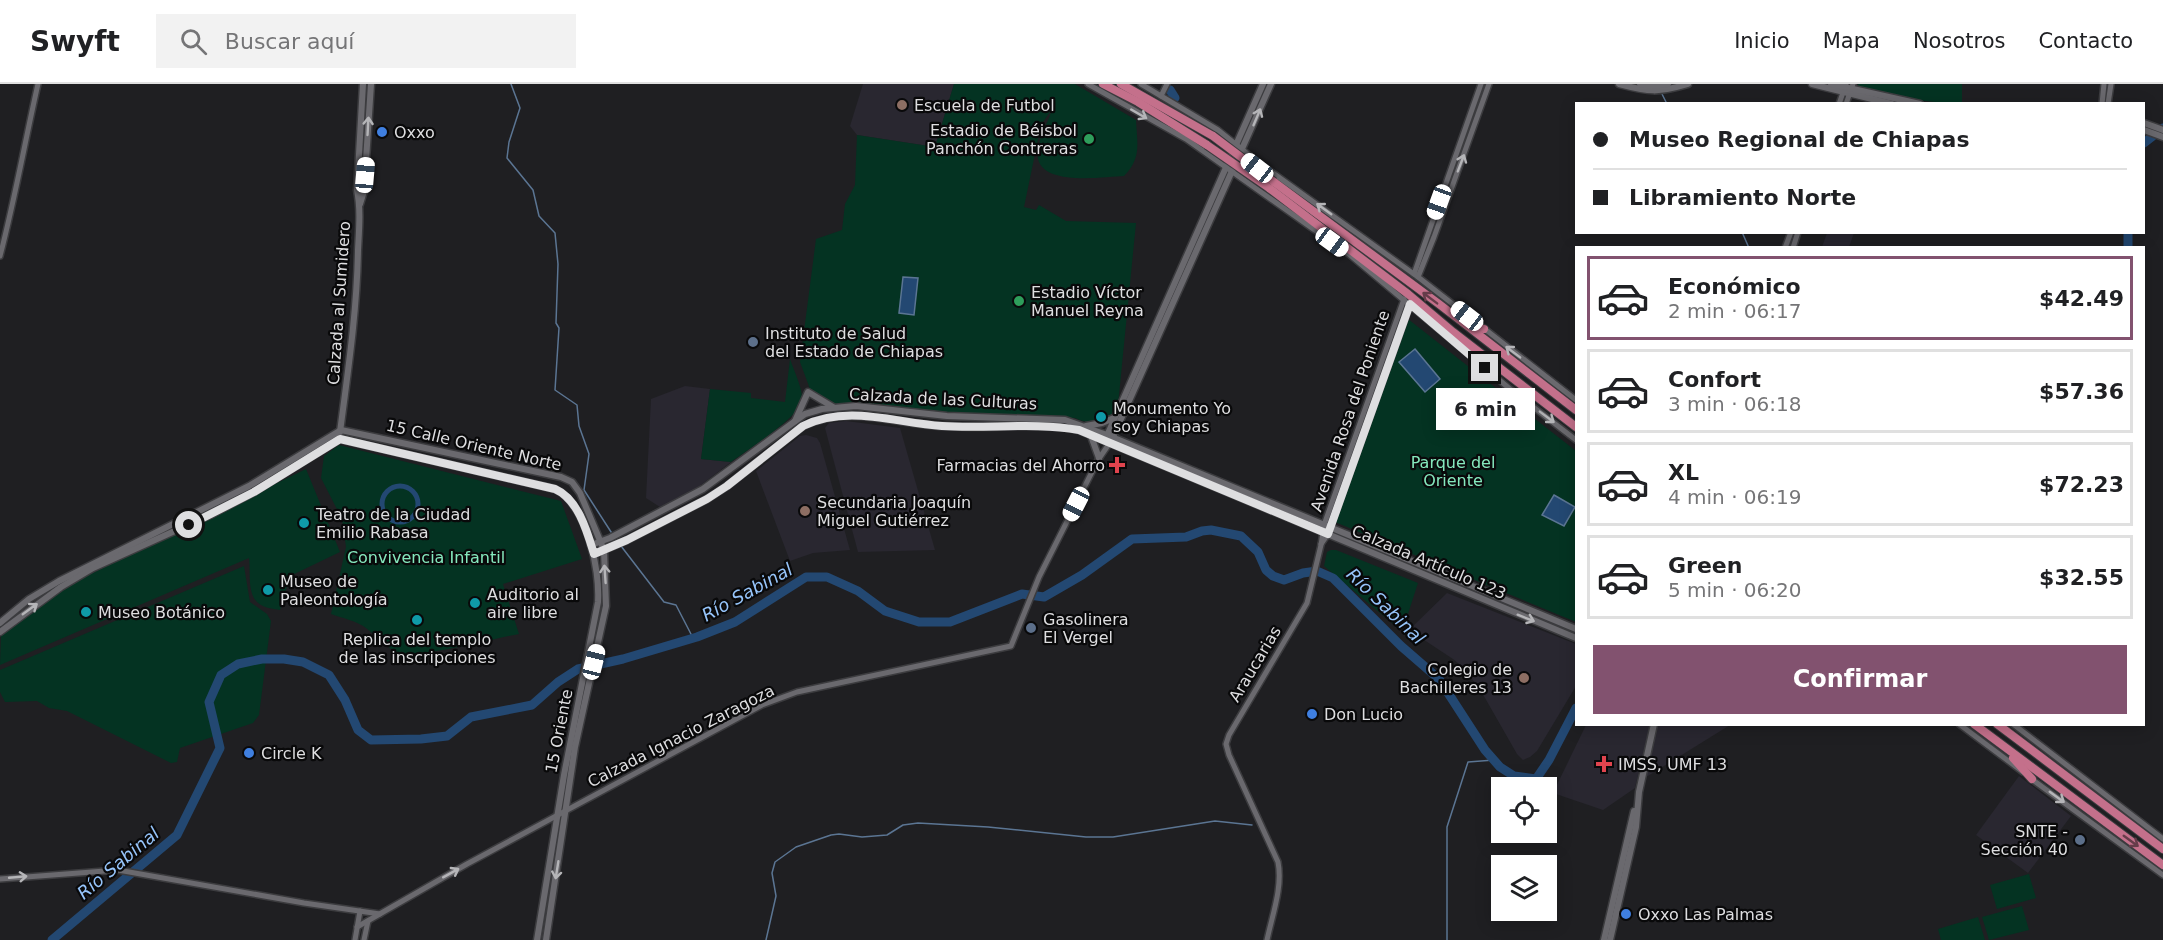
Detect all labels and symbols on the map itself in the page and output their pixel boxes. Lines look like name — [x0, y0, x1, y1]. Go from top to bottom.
place label: Escuela de Futbol — [914, 96, 1055, 115]
marker: Escuela de Futbol — [895, 98, 909, 112]
one-way arrow — [1130, 108, 1147, 120]
one-way arrow — [1252, 108, 1263, 127]
one-way arrow — [363, 116, 374, 136]
place label: Estadio de Béisbol Panchón Contreras — [926, 121, 1077, 158]
place label: Oxxo — [394, 123, 435, 142]
marker: Oxxo — [375, 125, 389, 139]
marker: Estadio de Béisbol Panchón Contreras — [1082, 132, 1096, 146]
car — [1237, 150, 1277, 186]
one-way arrow — [1456, 155, 1467, 173]
car — [354, 156, 376, 194]
car — [1424, 182, 1454, 222]
one-way arrow — [1316, 203, 1332, 216]
street label: Calzada al Sumidero — [324, 220, 354, 386]
car — [1312, 224, 1352, 260]
place label: Estadio Víctor Manuel Reyna — [1031, 283, 1144, 320]
one-way arrow — [1423, 292, 1439, 304]
marker: Estadio Víctor Manuel Reyna — [1012, 294, 1026, 308]
car — [1447, 298, 1487, 334]
street label: Avenida Rosa del Poniente — [1307, 308, 1393, 514]
place label: Instituto de Salud del Estado de Chiapas — [765, 324, 943, 361]
marker: Instituto de Salud del Estado de Chiapas — [746, 335, 760, 349]
one-way arrow — [1505, 345, 1521, 358]
route end — [1471, 354, 1498, 381]
street label: Calzada de las Culturas — [848, 385, 1038, 413]
callout: 6 min — [1436, 389, 1534, 431]
place label: Monumento Yo soy Chiapas — [1113, 399, 1231, 436]
marker: Monumento Yo soy Chiapas — [1094, 410, 1108, 424]
one-way arrow — [1539, 411, 1555, 424]
street label: 15 Calle Oriente Norte — [384, 416, 564, 474]
park label: Parque del Oriente — [1411, 453, 1495, 490]
place label: Farmacias del Ahorro — [937, 456, 1105, 475]
marker: Farmacias del Ahorro — [1110, 458, 1124, 472]
car — [1060, 484, 1092, 524]
place label: Secundaria Joaquín Miguel Gutiérrez — [817, 493, 971, 530]
marker: Secundaria Joaquín Miguel Gutiérrez — [798, 504, 812, 518]
place label: Teatro de la Ciudad Emilio Rabasa — [315, 505, 470, 542]
route start — [175, 511, 202, 538]
marker: Teatro de la Ciudad Emilio Rabasa — [297, 516, 311, 530]
street label: Calzada Artículo 123 — [1349, 521, 1509, 603]
park label: Convivencia Infantil — [347, 548, 505, 567]
water label: Río Sabinal — [698, 558, 796, 626]
one-way arrow — [600, 564, 611, 584]
water label: Río Sabinal — [1343, 564, 1429, 648]
place label: Museo de Paleontología — [280, 572, 388, 609]
marker: Museo de Paleontología — [261, 583, 275, 597]
place label: Auditorio al aire libre — [487, 585, 579, 622]
marker: Auditorio al aire libre — [468, 596, 482, 610]
one-way arrow — [21, 603, 37, 615]
place label: Museo Botánico — [98, 603, 225, 622]
marker: Museo Botánico — [79, 605, 93, 619]
place label: Gasolinera El Vergel — [1043, 610, 1129, 647]
marker: Replica del templo de las inscripciones — [410, 613, 424, 627]
one-way arrow — [1517, 613, 1535, 624]
marker: Gasolinera El Vergel — [1024, 621, 1038, 635]
street label: Araucarias — [1225, 623, 1285, 705]
place label: Replica del templo de las inscripciones — [338, 630, 496, 667]
car — [581, 642, 607, 682]
place label: Colegio de Bachilleres 13 — [1399, 660, 1512, 697]
marker: Colegio de Bachilleres 13 — [1517, 671, 1531, 685]
street label: Calzada Ignacio Zaragoza — [585, 681, 777, 791]
street label: 15 Oriente — [542, 687, 576, 775]
place label: Don Lucio — [1324, 705, 1403, 724]
marker: Don Lucio — [1305, 707, 1319, 721]
place label: Circle K — [261, 744, 322, 763]
marker: Circle K — [242, 746, 256, 760]
marker: IMSS, UMF 13 — [1595, 755, 1613, 773]
place label: IMSS, UMF 13 — [1618, 755, 1727, 774]
one-way arrow — [2048, 791, 2064, 803]
place label: SNTE - Sección 40 — [1981, 822, 2068, 859]
water label: Río Sabinal — [73, 823, 163, 903]
marker: SNTE - Sección 40 — [2073, 833, 2087, 847]
one-way arrow — [2122, 835, 2138, 847]
one-way arrow — [552, 860, 563, 880]
one-way arrow — [442, 867, 459, 879]
one-way arrow — [8, 871, 27, 882]
place label: Oxxo Las Palmas — [1638, 905, 1773, 924]
marker: Oxxo Las Palmas — [1619, 907, 1633, 921]

